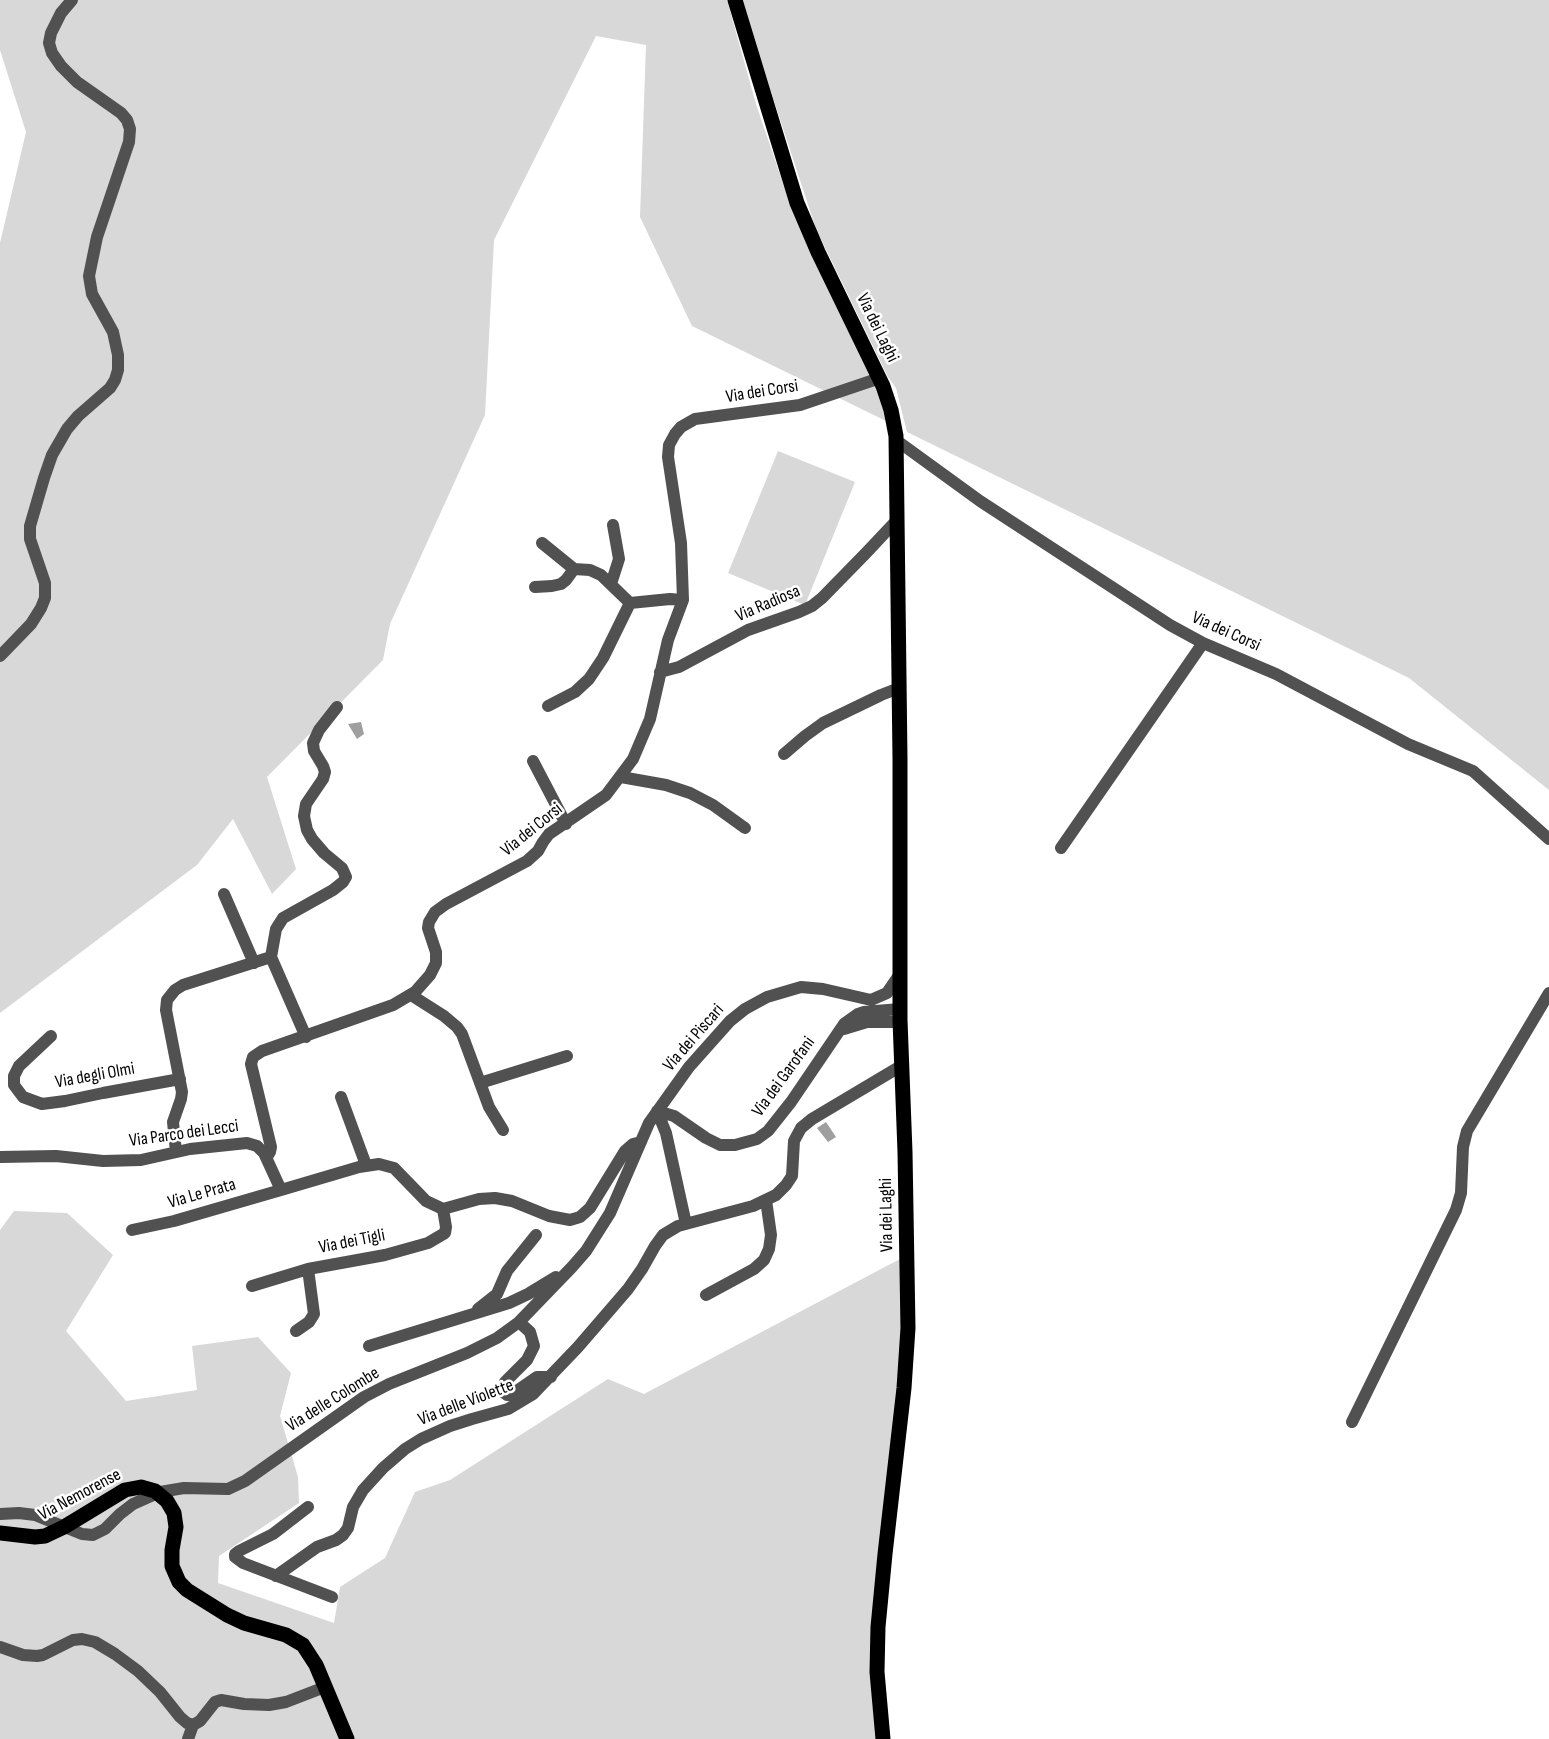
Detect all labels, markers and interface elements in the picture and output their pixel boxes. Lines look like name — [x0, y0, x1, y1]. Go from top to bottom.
street label: Via dei Laghi — [851, 290, 903, 366]
street label: Via dei Corsi — [724, 376, 800, 408]
street label: Via Radiosa — [733, 581, 803, 627]
street label: Via dei Corsi — [1188, 607, 1264, 657]
street label: Via dei Corsi — [497, 799, 567, 861]
street label: Via dei Piscari — [659, 1000, 729, 1076]
street label: Via dei Garofani — [748, 1033, 820, 1121]
street label: Via degli Olmi — [54, 1058, 136, 1094]
street label: Via Parco dei Lecci — [128, 1116, 240, 1152]
street label: Via Le Prata — [166, 1174, 238, 1214]
street label: Via dei Laghi — [876, 1178, 898, 1252]
street label: Via dei Tigli — [317, 1225, 387, 1259]
street label: Via delle Colombe — [282, 1363, 384, 1437]
street label: Via delle Violette — [415, 1375, 517, 1431]
street label: Via Nemorense — [35, 1464, 125, 1526]

